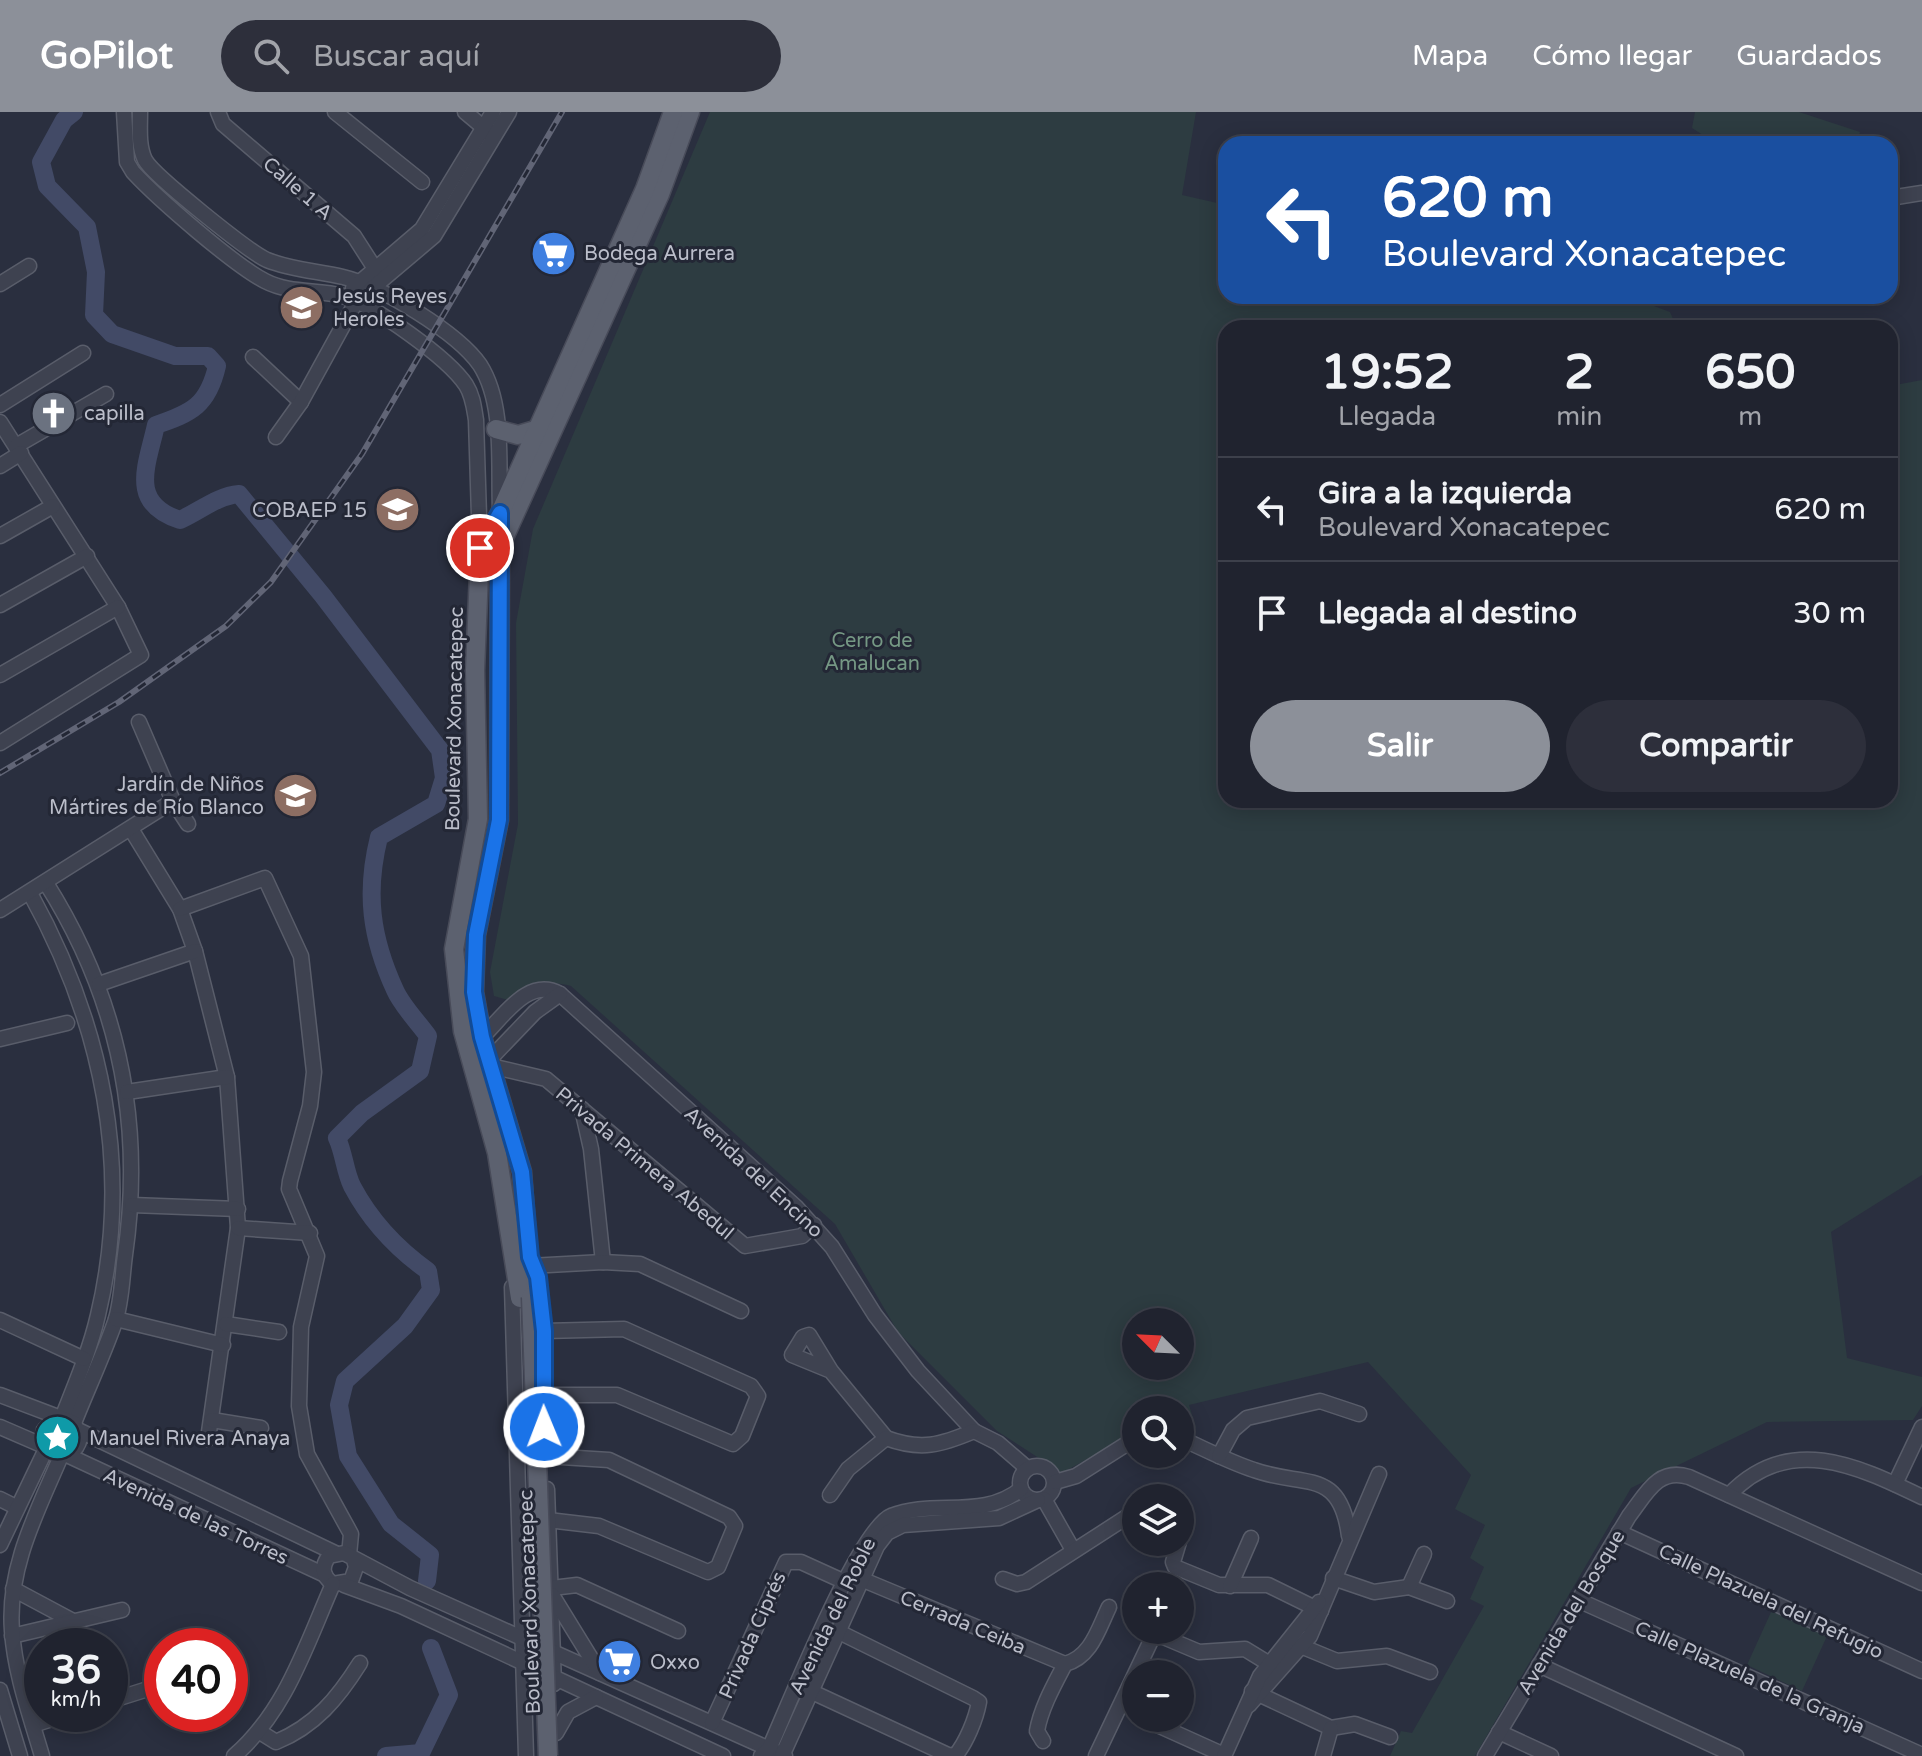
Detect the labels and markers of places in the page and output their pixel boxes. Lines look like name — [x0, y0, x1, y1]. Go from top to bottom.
supermarket icon: Bodega Aurrera — [529, 229, 577, 277]
place label: Bodega Aurrera — [584, 242, 735, 266]
school or university icon: Jesús Reyes Heroles — [278, 284, 326, 332]
place label: Jesús Reyes Heroles — [333, 285, 447, 332]
church icon: capilla — [29, 389, 77, 437]
place label: capilla — [84, 402, 145, 426]
school or university icon: COBAEP 15 — [374, 486, 422, 534]
place label: COBAEP 15 — [252, 499, 367, 523]
pin — [446, 514, 514, 582]
school or university icon: Jardín de Niños Mártires de Río Blanco — [271, 772, 319, 820]
place label: Jardín de Niños Mártires de Río Blanco — [49, 773, 264, 820]
place icon: Manuel Rivera Anaya — [34, 1414, 82, 1462]
place label: Manuel Rivera Anaya — [89, 1427, 290, 1451]
supermarket icon: Oxxo — [595, 1638, 643, 1686]
place label: Oxxo — [650, 1651, 700, 1675]

